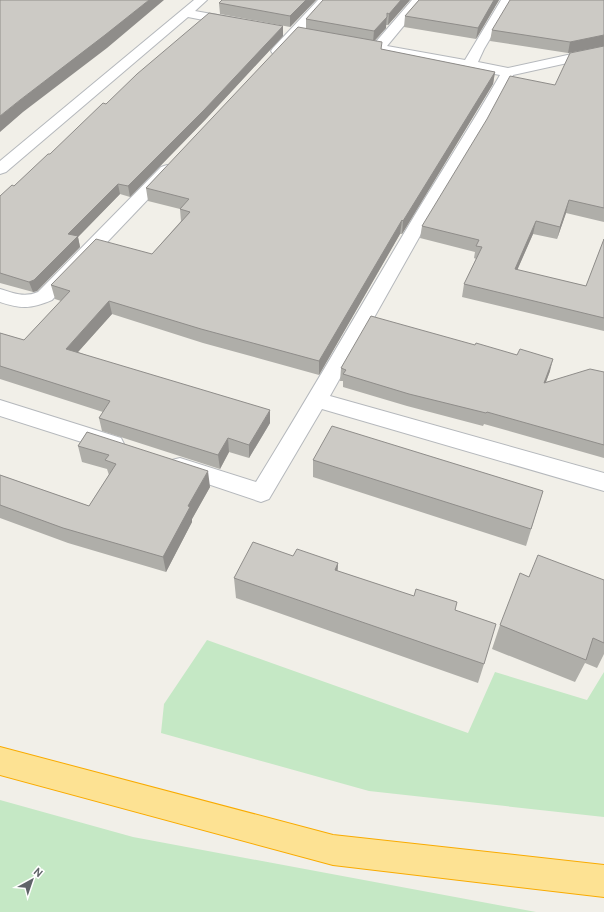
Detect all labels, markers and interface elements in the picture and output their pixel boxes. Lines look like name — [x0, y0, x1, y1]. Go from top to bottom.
north arrow — [12, 860, 52, 900]
text: N — [30, 865, 45, 881]

